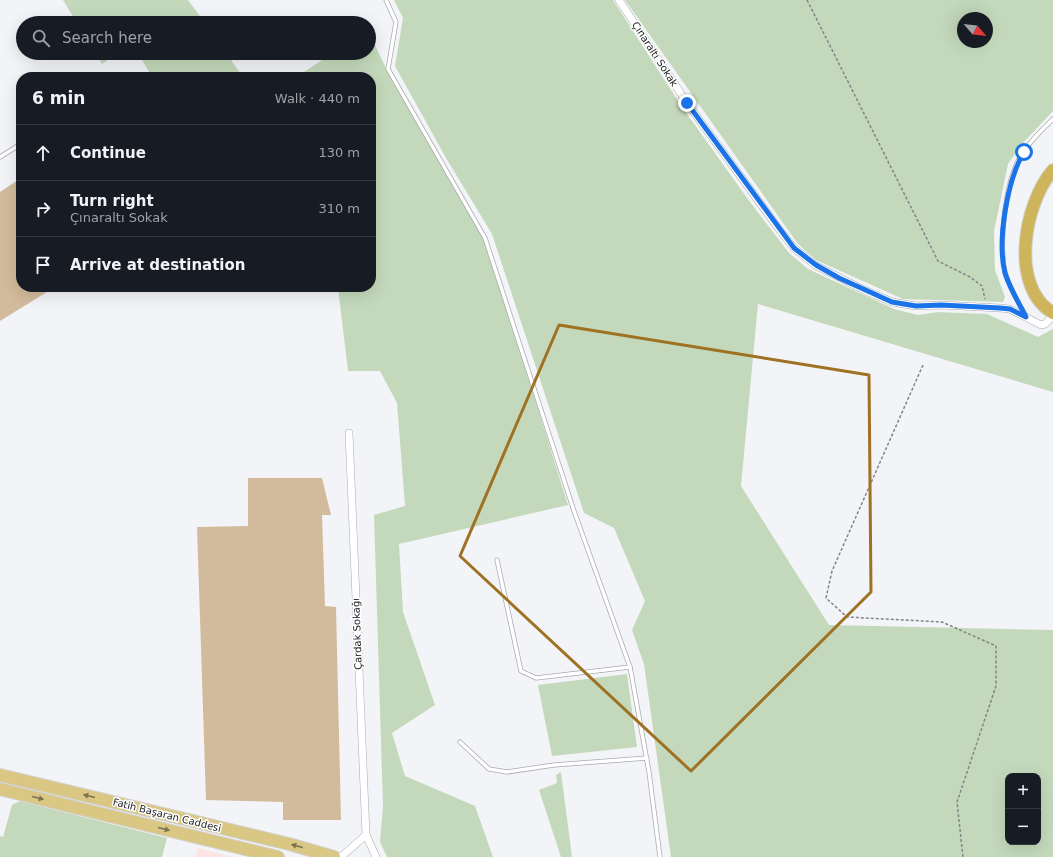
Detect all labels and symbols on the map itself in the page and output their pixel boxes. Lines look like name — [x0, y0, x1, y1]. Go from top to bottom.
north arrow — [957, 12, 993, 48]
street label: Çınaraltı Sokak — [630, 20, 680, 89]
route end — [678, 94, 696, 112]
route start — [1015, 143, 1033, 161]
street label: Çardak Sokağı — [350, 598, 364, 670]
one-way arrow — [83, 793, 95, 799]
one-way arrow — [32, 795, 44, 801]
street label: Fatih Başaran Caddesi — [112, 796, 222, 834]
one-way arrow — [158, 826, 170, 832]
one-way arrow — [291, 843, 303, 849]

